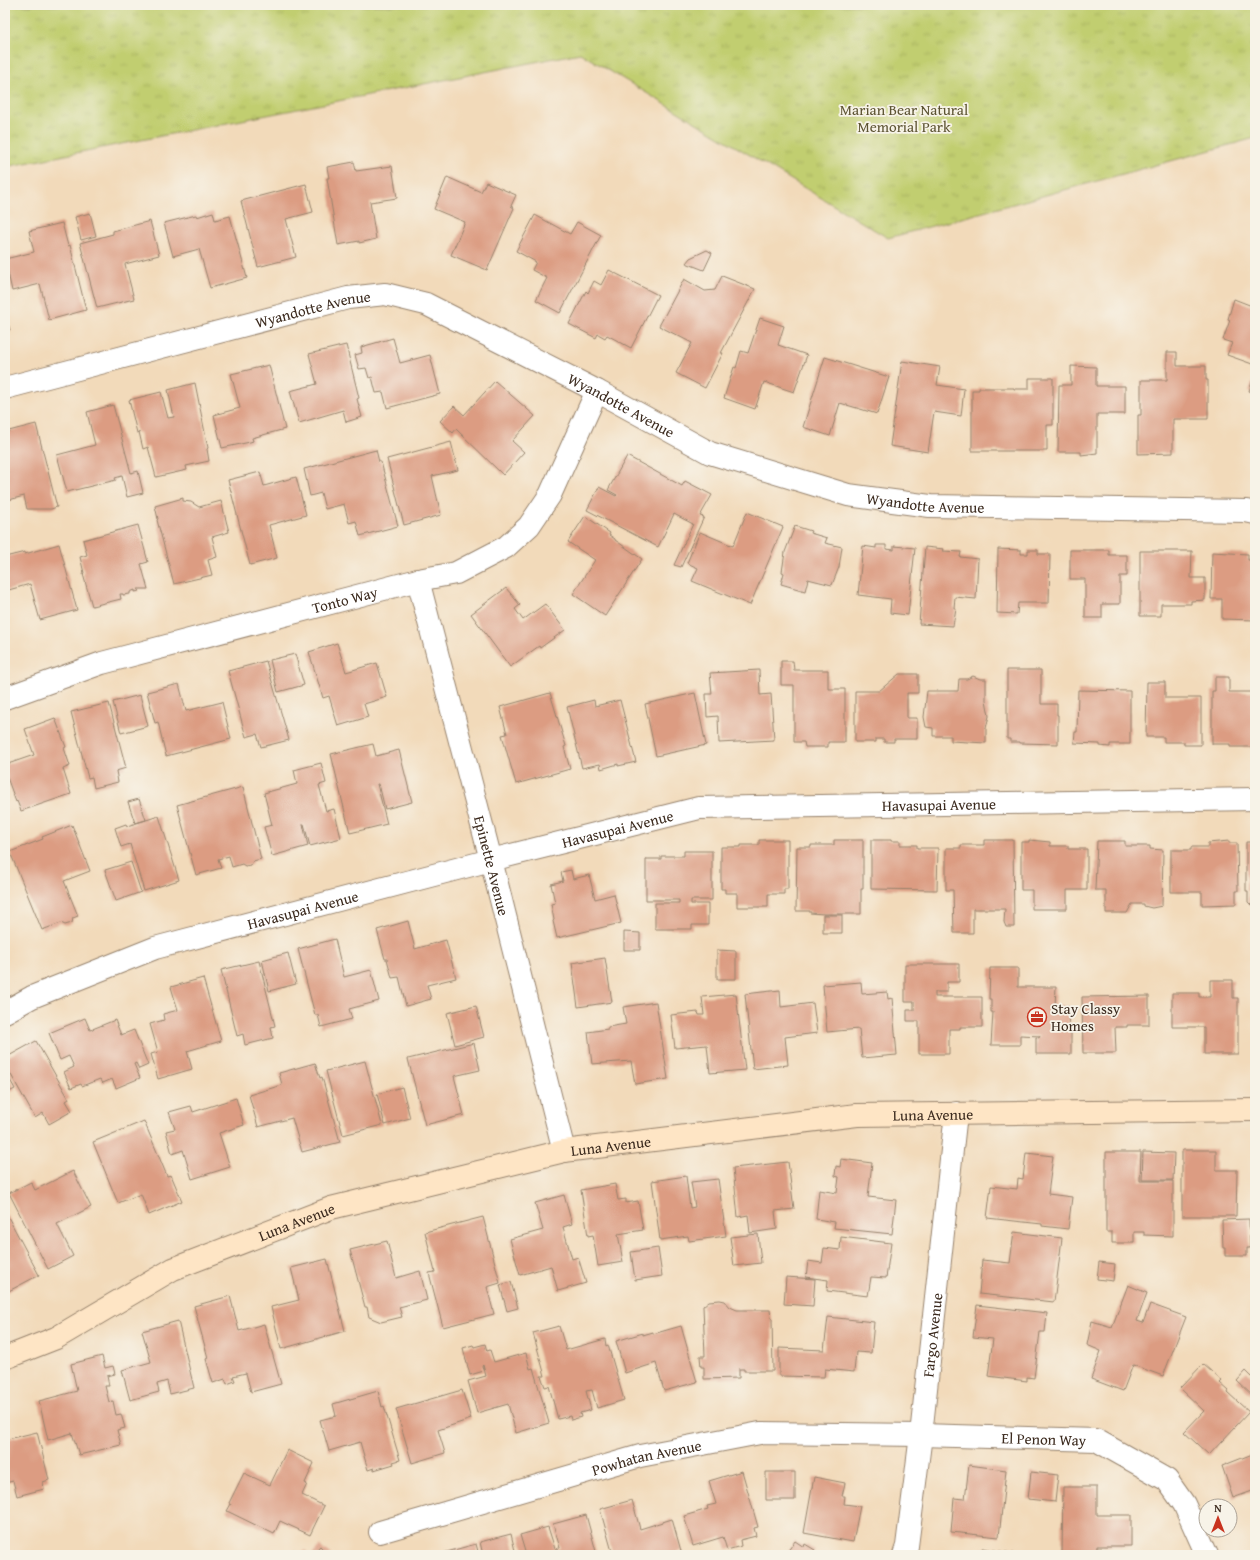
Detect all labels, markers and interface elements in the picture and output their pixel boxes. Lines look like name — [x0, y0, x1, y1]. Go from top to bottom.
park label: Marian Bear Natural Memorial Park — [840, 99, 968, 137]
street label: Wyandotte Avenue — [253, 285, 372, 332]
street label: Wyandotte Avenue — [565, 368, 679, 442]
street label: Wyandotte Avenue — [865, 487, 985, 517]
street label: Tonto Way — [310, 580, 380, 618]
street label: Havasupai Avenue — [882, 793, 996, 816]
street label: Havasupai Avenue — [560, 804, 675, 852]
street label: Epinette Avenue — [469, 813, 515, 918]
street label: Havasupai Avenue — [245, 885, 361, 934]
place label: Stay Classy Homes — [1051, 998, 1121, 1036]
office icon: Stay Classy Homes — [1026, 1006, 1048, 1028]
street label: Luna Avenue — [893, 1103, 973, 1125]
street label: Luna Avenue — [570, 1130, 652, 1161]
street label: Luna Avenue — [255, 1197, 338, 1246]
street label: Fargo Avenue — [917, 1292, 947, 1378]
street label: El Penon Way — [1001, 1427, 1087, 1450]
street label: Powhatan Avenue — [589, 1434, 703, 1480]
north arrow — [1198, 1498, 1238, 1538]
text: N — [1214, 1500, 1222, 1516]

